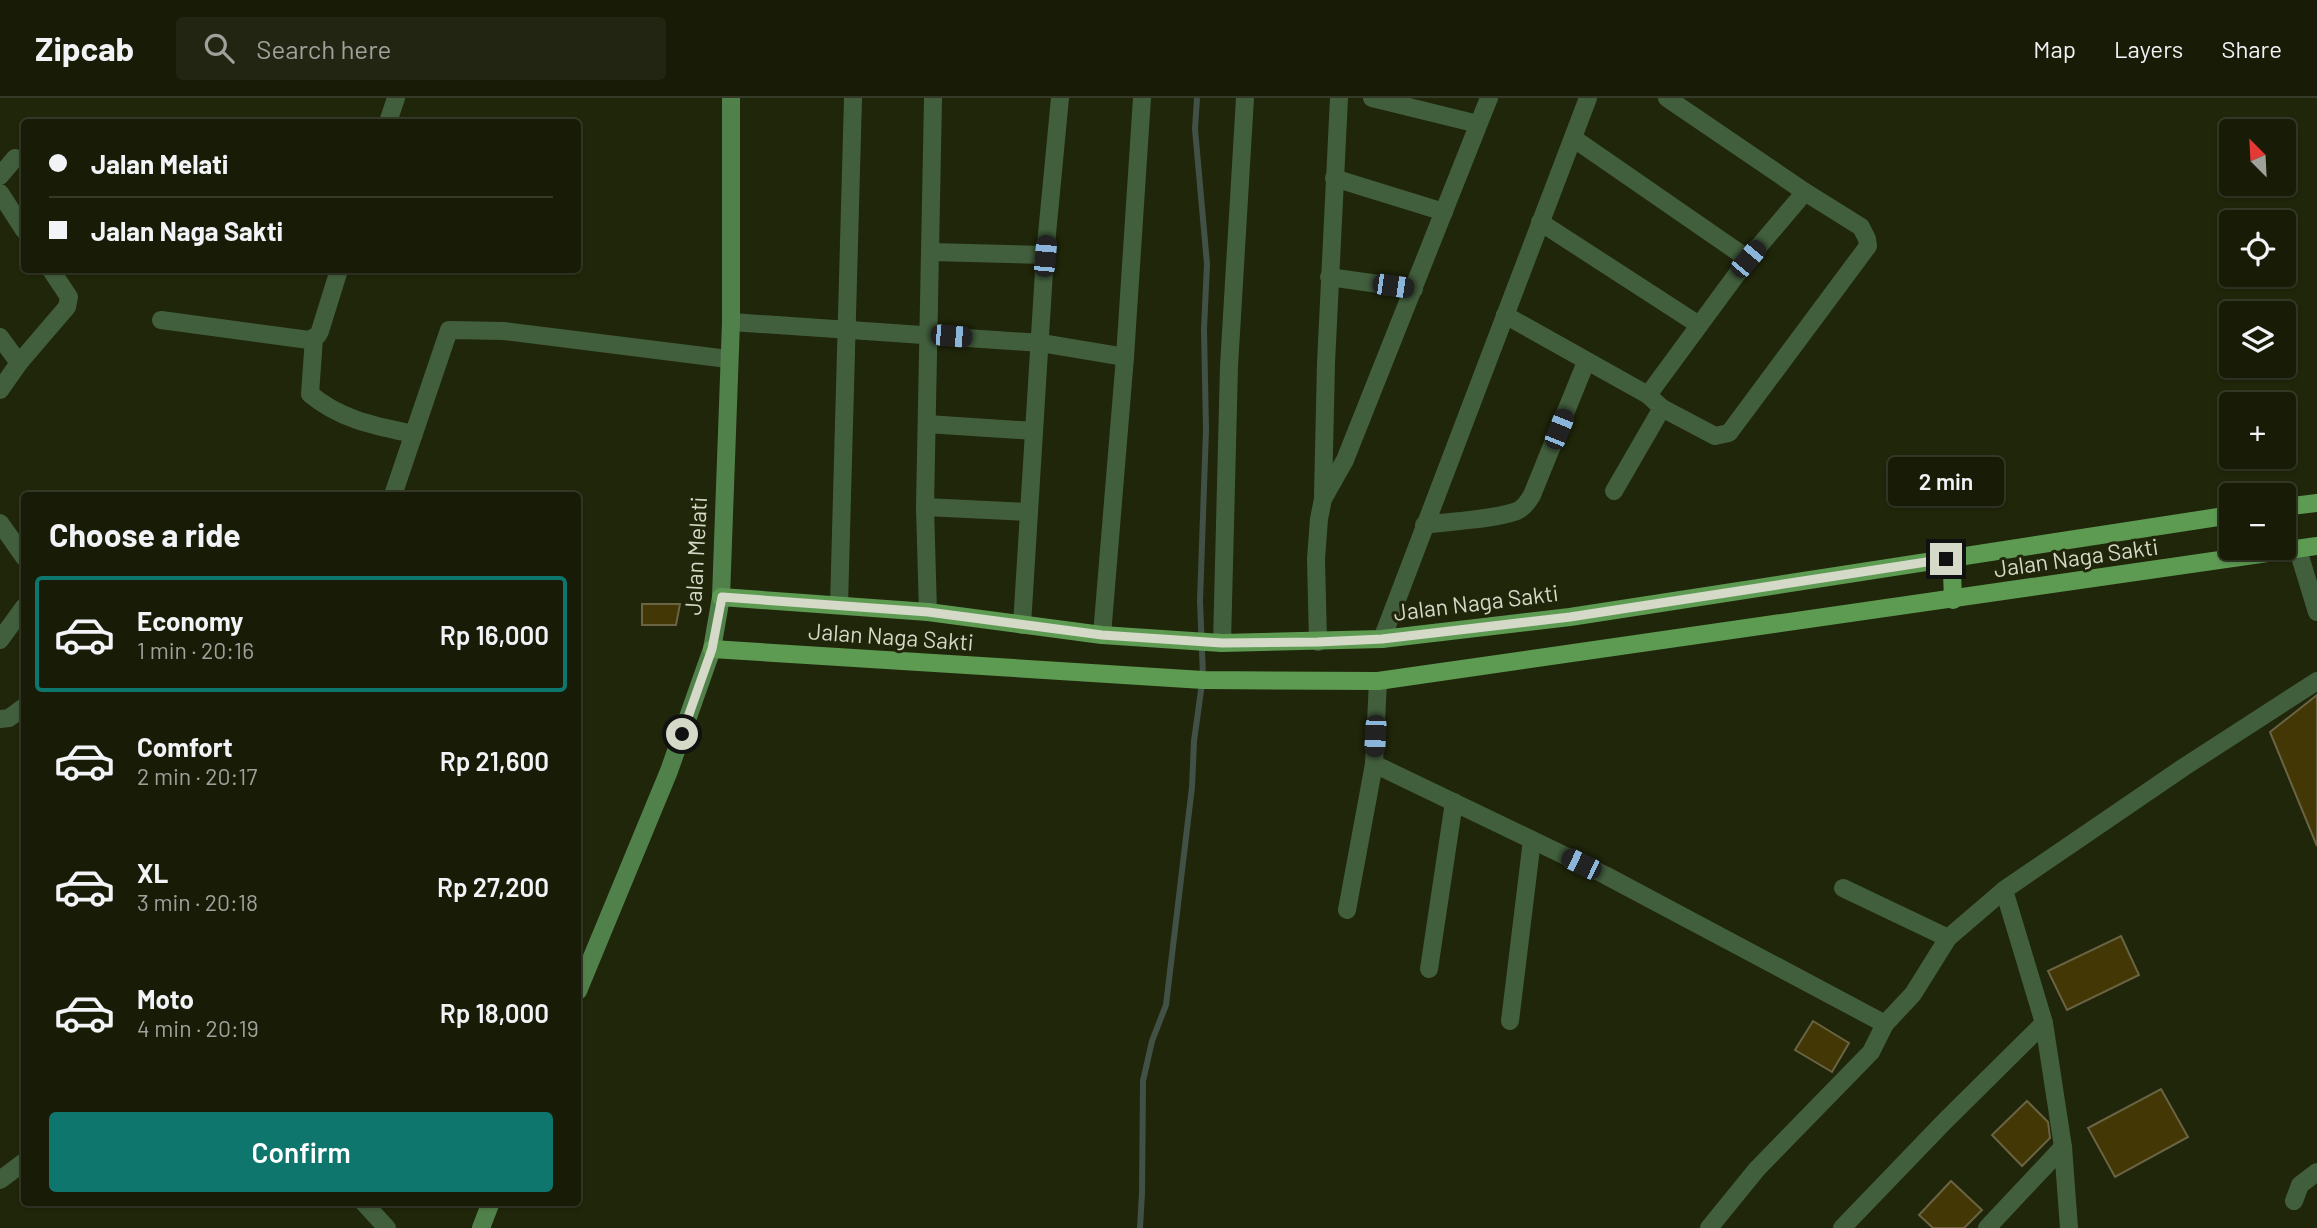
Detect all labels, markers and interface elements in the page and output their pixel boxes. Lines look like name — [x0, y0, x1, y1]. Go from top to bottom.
search box — [176, 17, 666, 80]
text: Zipcab — [35, 28, 134, 68]
icon: search — [200, 29, 238, 67]
text: Search here — [256, 33, 391, 64]
text: Map — [2033, 34, 2076, 63]
text: Layers — [2114, 34, 2183, 63]
text: Share — [2221, 34, 2282, 63]
north arrow — [2219, 119, 2296, 196]
map controls — [2219, 119, 2296, 560]
text: Jalan Melati — [91, 148, 228, 179]
button: locate — [2219, 210, 2296, 287]
text: Jalan Naga Sakti — [91, 215, 283, 246]
car — [1033, 234, 1058, 278]
car — [1727, 236, 1770, 282]
car — [1371, 273, 1416, 299]
button: layers — [2219, 301, 2296, 378]
car — [930, 324, 973, 348]
button: + — [2219, 392, 2296, 469]
car — [1542, 406, 1577, 452]
callout: 2 min — [1888, 458, 2004, 506]
text: 2 min — [1919, 467, 1973, 495]
button: − — [2219, 483, 2296, 560]
street label: Jalan Melati — [678, 496, 712, 616]
text: Choose a ride — [49, 515, 241, 553]
street label: Jalan Naga Sakti — [1992, 532, 2160, 582]
route end — [1930, 543, 1962, 575]
street label: Jalan Naga Sakti — [1392, 578, 1560, 626]
icon: car — [53, 603, 116, 666]
text: Economy — [137, 605, 243, 636]
street label: Jalan Naga Sakti — [807, 616, 975, 656]
text: Rp 16,000 — [440, 619, 549, 650]
text: 1 min · 20:16 — [137, 636, 254, 664]
car — [1364, 714, 1387, 758]
route start — [666, 718, 698, 750]
icon: car — [53, 729, 116, 792]
text: Comfort — [137, 731, 233, 762]
text: Rp 21,600 — [440, 745, 549, 776]
text: 2 min · 20:17 — [137, 762, 257, 790]
car — [1558, 845, 1605, 883]
icon: car — [53, 855, 116, 918]
text: XL — [137, 857, 168, 888]
text: Rp 27,200 — [437, 871, 549, 902]
text: 3 min · 20:18 — [137, 888, 258, 916]
icon: car — [53, 981, 116, 1044]
text: Moto — [137, 983, 194, 1014]
text: Rp 18,000 — [440, 997, 549, 1028]
text: 4 min · 20:19 — [137, 1014, 259, 1042]
button: Confirm — [49, 1112, 553, 1192]

